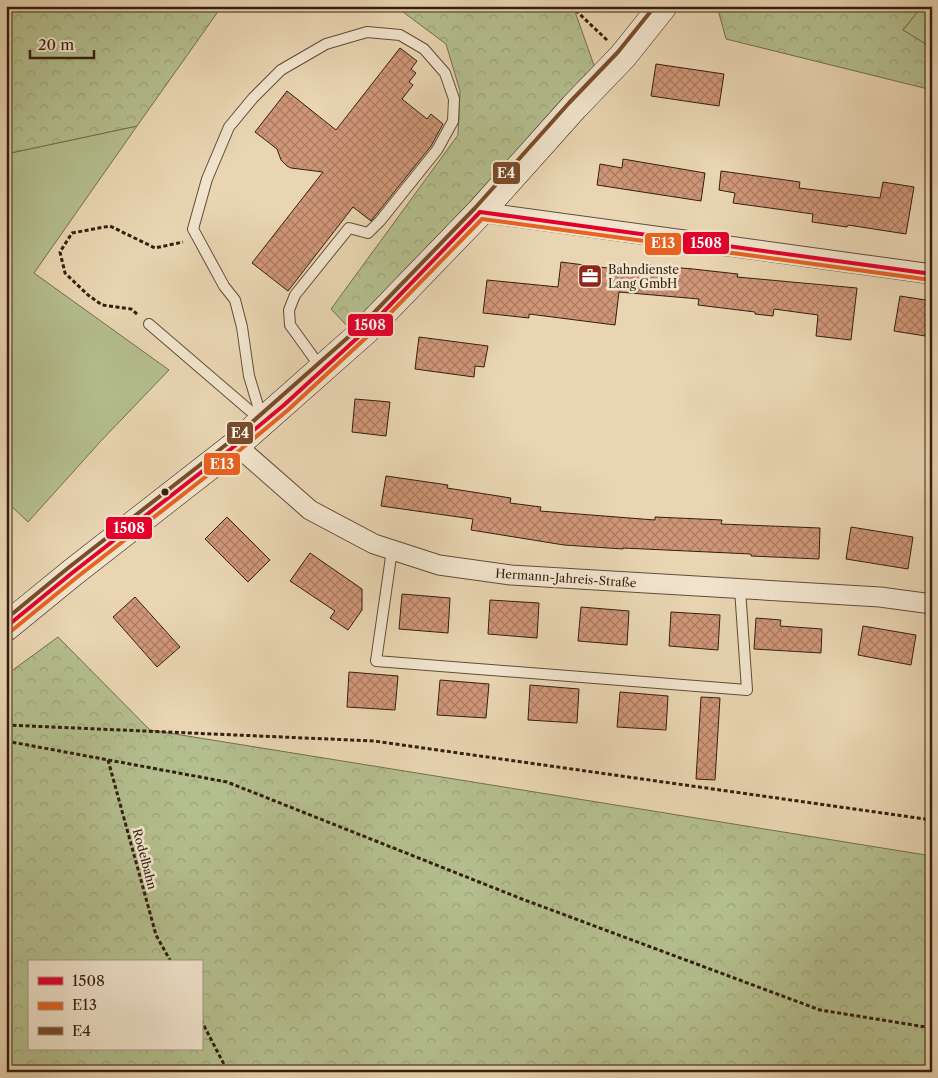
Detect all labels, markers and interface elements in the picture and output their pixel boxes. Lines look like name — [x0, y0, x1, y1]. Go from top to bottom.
scale bar — [30, 28, 94, 60]
text: 20 m — [38, 35, 74, 54]
line badge: E4 — [492, 161, 521, 185]
text: E4 — [497, 164, 515, 182]
line badge: 1508 — [682, 231, 730, 255]
line badge: E13 — [644, 232, 682, 256]
text: E13 — [651, 234, 675, 252]
text: 1508 — [690, 234, 722, 252]
place label: Bahndienste Lang GmbH — [608, 262, 679, 291]
office icon: Bahndienste Lang GmbH — [577, 263, 603, 289]
line badge: 1508 — [347, 313, 394, 337]
text: 1508 — [354, 316, 386, 334]
line badge: E4 — [226, 421, 254, 445]
text: E4 — [231, 424, 249, 442]
line badge: E13 — [203, 452, 241, 476]
text: E13 — [210, 455, 234, 473]
unlabelled marker — [160, 487, 170, 497]
line badge: 1508 — [105, 516, 153, 540]
text: 1508 — [113, 519, 145, 537]
street label: Hermann-Jahreis-Straße — [495, 566, 637, 590]
street label: Rodelbahn — [130, 827, 160, 891]
legend — [28, 960, 202, 1050]
text: 1508 — [72, 971, 105, 990]
text: E13 — [72, 995, 97, 1014]
text: E4 — [72, 1021, 91, 1040]

